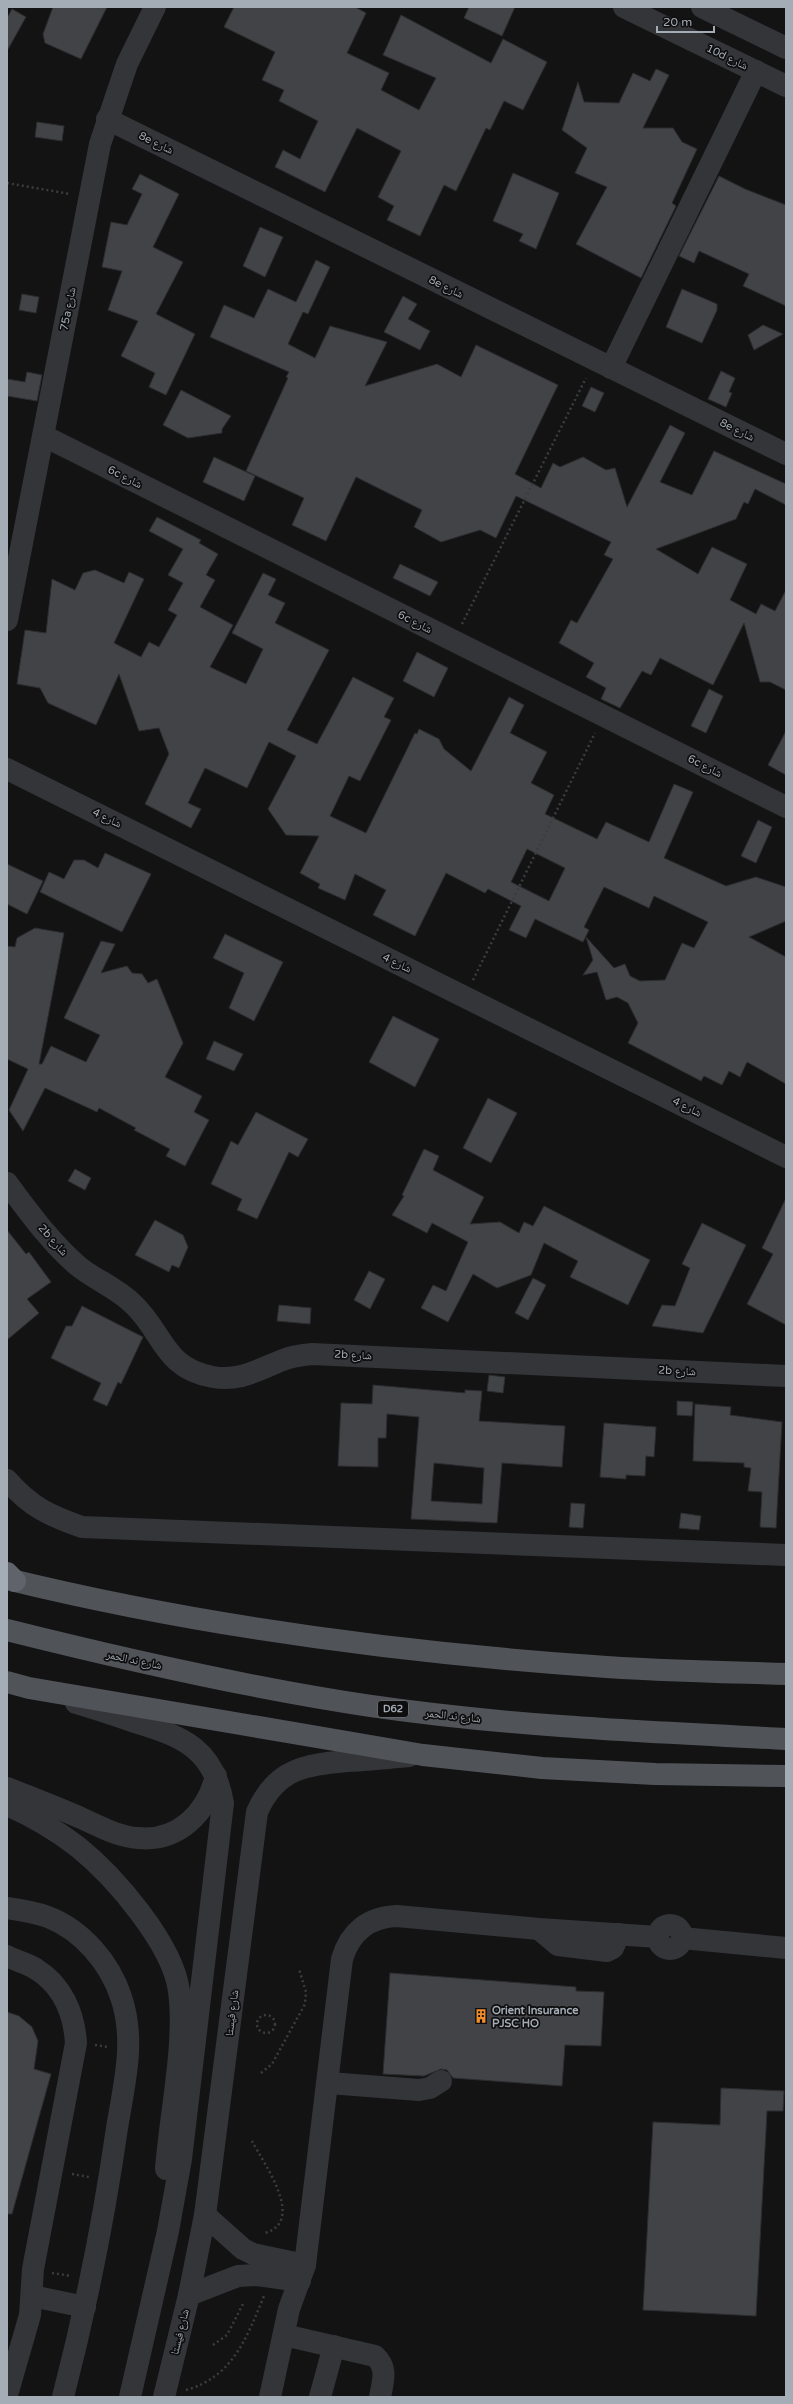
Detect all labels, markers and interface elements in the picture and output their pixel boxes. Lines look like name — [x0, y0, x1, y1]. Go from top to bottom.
scale bar — [657, 8, 714, 34]
text: 20 m — [663, 15, 692, 29]
street label: 10d شارع — [704, 41, 750, 73]
street label: 8e شارع — [137, 129, 175, 157]
street label: 8e شارع — [427, 273, 465, 301]
street label: 75a شارع — [57, 286, 79, 332]
street label: 8e شارع — [718, 416, 756, 444]
street label: 6c شارع — [106, 463, 144, 491]
street label: 6c شارع — [396, 608, 434, 636]
street label: 6c شارع — [686, 752, 724, 780]
street label: شارع 4 — [90, 805, 124, 831]
street label: شارع 4 — [380, 950, 414, 976]
street label: شارع 4 — [670, 1094, 704, 1120]
street label: 2b شارع — [36, 1222, 70, 1258]
street label: 2b شارع — [334, 1348, 372, 1362]
street label: 2b شارع — [658, 1364, 696, 1378]
street label: شارع ند الحمر — [104, 1648, 163, 1672]
road number: D62 — [378, 1701, 408, 1717]
street label: شارع ند الحمر — [423, 1706, 482, 1725]
street label: شارع فيستا — [223, 1989, 241, 2037]
place label: Orient Insurance PJSC HO — [492, 2004, 579, 2030]
building icon: Orient Insurance PJSC HO — [473, 2008, 489, 2024]
street label: شارع فيستا — [168, 2308, 192, 2356]

